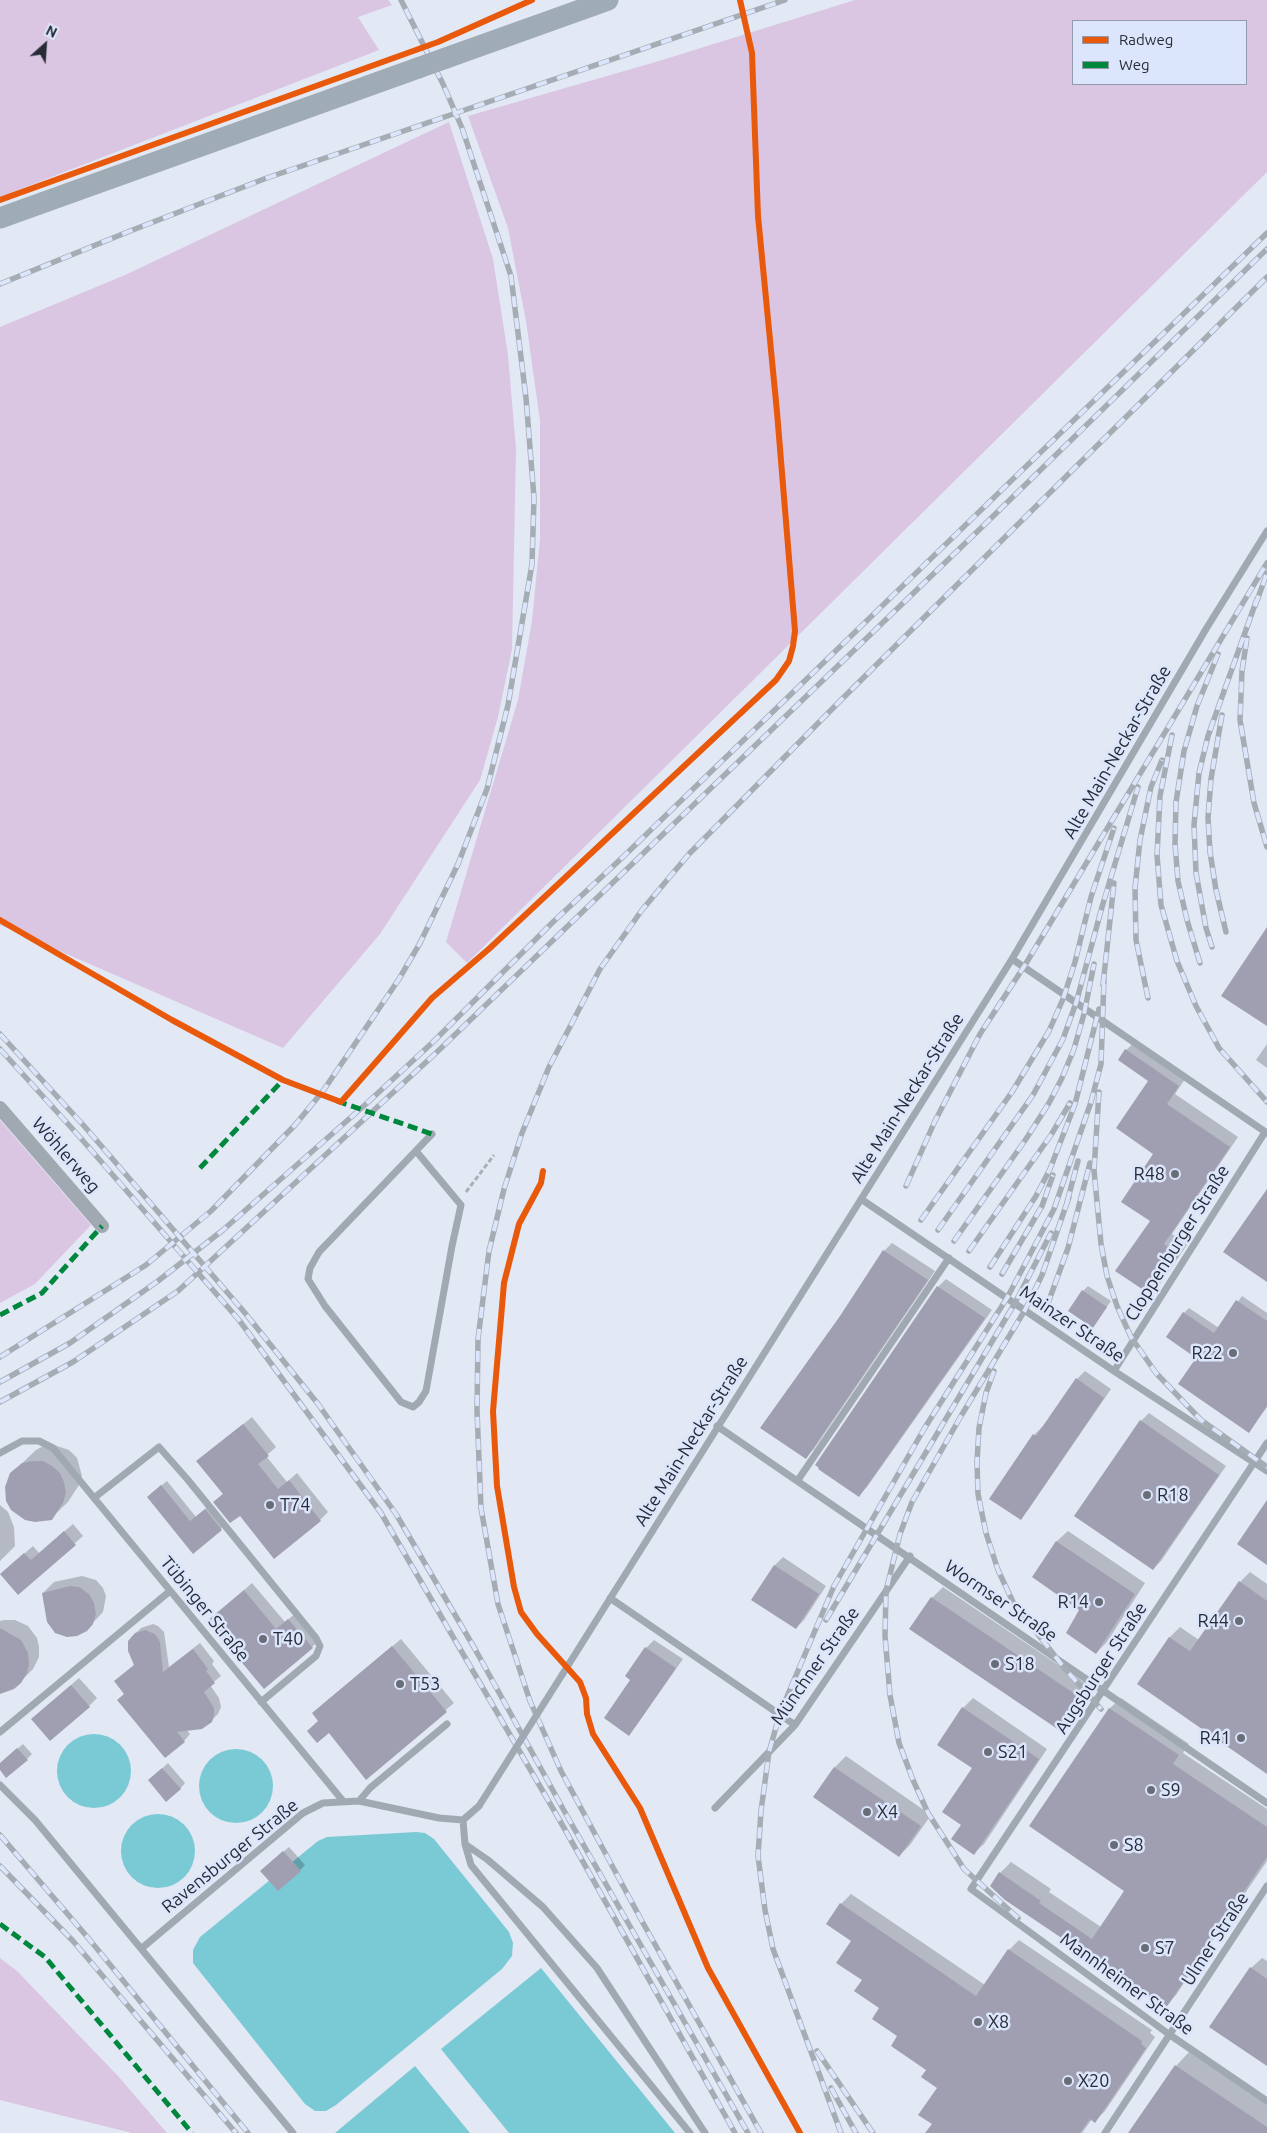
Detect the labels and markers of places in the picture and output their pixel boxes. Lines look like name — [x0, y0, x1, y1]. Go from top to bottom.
place label: R48 — [1133, 1163, 1165, 1185]
marker: R48 — [1169, 1168, 1181, 1180]
place label: R22 — [1191, 1342, 1223, 1364]
marker: R22 — [1227, 1347, 1239, 1359]
place label: R18 — [1157, 1484, 1189, 1506]
marker: R18 — [1141, 1489, 1153, 1501]
place label: T74 — [280, 1494, 310, 1516]
marker: T74 — [264, 1499, 276, 1511]
place label: R14 — [1057, 1591, 1089, 1613]
marker: R14 — [1093, 1596, 1105, 1608]
place label: R44 — [1197, 1610, 1229, 1632]
marker: R44 — [1233, 1615, 1245, 1627]
place label: T40 — [273, 1628, 303, 1650]
marker: T40 — [257, 1633, 269, 1645]
place label: S18 — [1005, 1653, 1035, 1675]
marker: S18 — [989, 1658, 1001, 1670]
place label: T53 — [410, 1673, 440, 1695]
marker: T53 — [394, 1678, 406, 1690]
place label: R41 — [1199, 1727, 1231, 1749]
marker: R41 — [1235, 1732, 1247, 1744]
place label: S21 — [998, 1741, 1028, 1763]
marker: S21 — [982, 1746, 994, 1758]
place label: S9 — [1161, 1779, 1181, 1801]
marker: S9 — [1145, 1784, 1157, 1796]
place label: X4 — [877, 1801, 898, 1823]
marker: X4 — [861, 1806, 873, 1818]
place label: S8 — [1124, 1834, 1144, 1856]
marker: S8 — [1108, 1839, 1120, 1851]
place label: S7 — [1155, 1937, 1175, 1959]
marker: S7 — [1139, 1942, 1151, 1954]
place label: X8 — [988, 2011, 1009, 2033]
marker: X8 — [972, 2016, 984, 2028]
place label: X20 — [1078, 2070, 1109, 2092]
marker: X20 — [1062, 2075, 1074, 2087]

